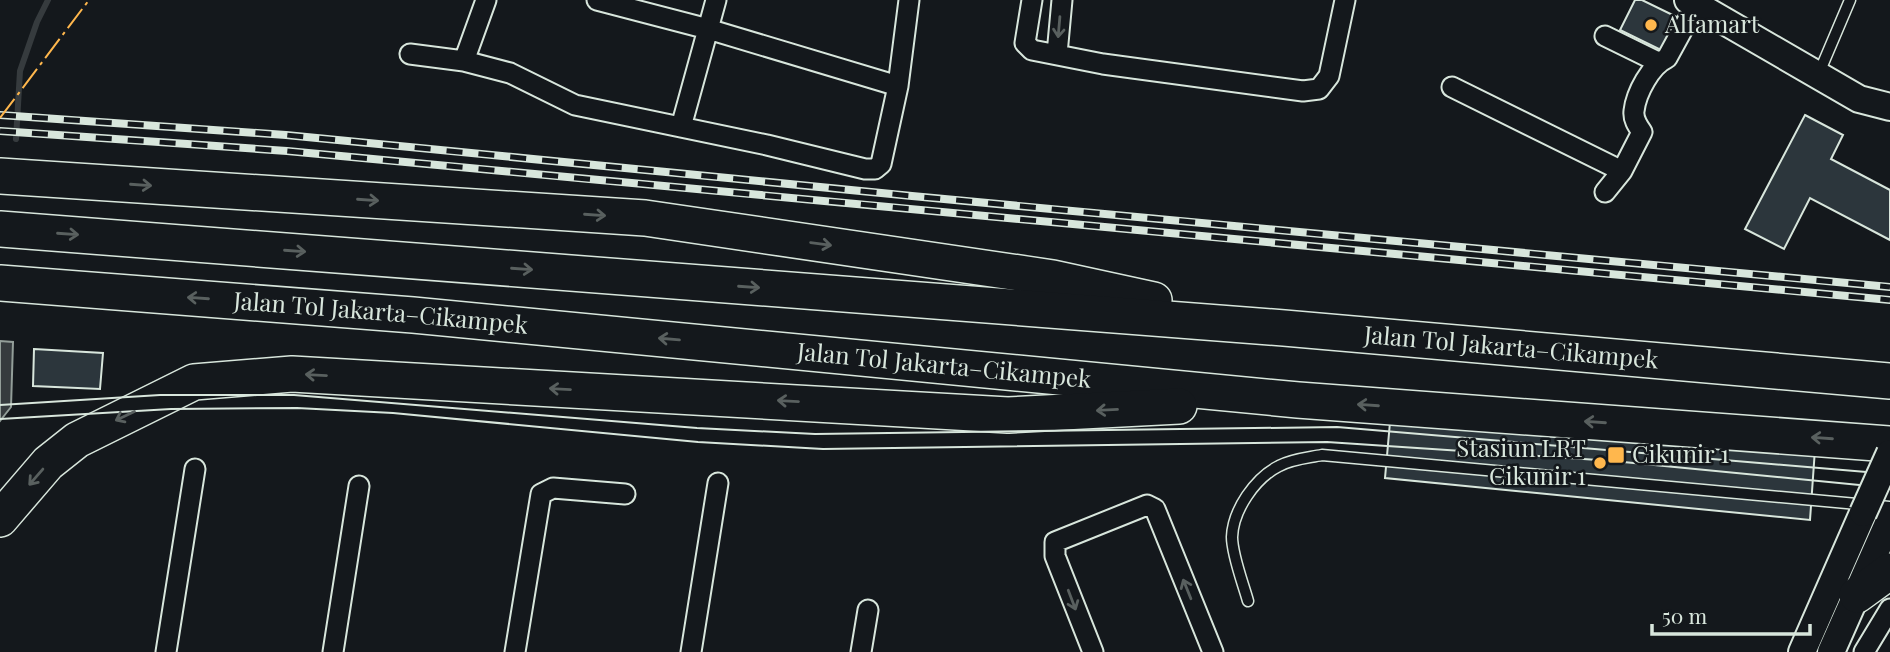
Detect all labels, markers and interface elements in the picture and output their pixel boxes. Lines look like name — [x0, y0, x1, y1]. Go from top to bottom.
place label: Alfamart — [1664, 7, 1760, 39]
one-way arrow — [1052, 15, 1065, 38]
marker: Alfamart — [1643, 17, 1659, 33]
one-way arrow — [130, 179, 153, 192]
one-way arrow — [357, 194, 379, 207]
one-way arrow — [584, 209, 606, 222]
one-way arrow — [56, 228, 79, 241]
one-way arrow — [809, 237, 832, 250]
one-way arrow — [283, 245, 306, 258]
one-way arrow — [510, 263, 532, 276]
one-way arrow — [737, 280, 760, 293]
street label: Jalan Tol Jakarta–Cikampek — [232, 283, 530, 340]
one-way arrow — [187, 291, 210, 304]
street label: Jalan Tol Jakarta–Cikampek — [1362, 317, 1661, 375]
one-way arrow — [658, 333, 681, 346]
street label: Jalan Tol Jakarta–Cikampek — [795, 334, 1094, 394]
one-way arrow — [306, 368, 328, 381]
one-way arrow — [549, 383, 572, 396]
one-way arrow — [776, 395, 799, 408]
one-way arrow — [1357, 398, 1380, 411]
one-way arrow — [1096, 403, 1119, 416]
one-way arrow — [115, 410, 136, 423]
one-way arrow — [1584, 415, 1607, 428]
place label: Stasiun LRT Cikunir 1 — [1456, 431, 1586, 491]
one-way arrow — [1811, 431, 1834, 444]
place label: Cikunir 1 — [1632, 437, 1729, 469]
marker: Cikunir 1 — [1606, 445, 1626, 465]
marker: Stasiun LRT Cikunir 1 — [1592, 455, 1608, 471]
one-way arrow — [28, 468, 44, 486]
one-way arrow — [1180, 578, 1193, 600]
one-way arrow — [1067, 589, 1080, 611]
scale bar — [1652, 592, 1810, 636]
text: 50 m — [1662, 601, 1708, 629]

